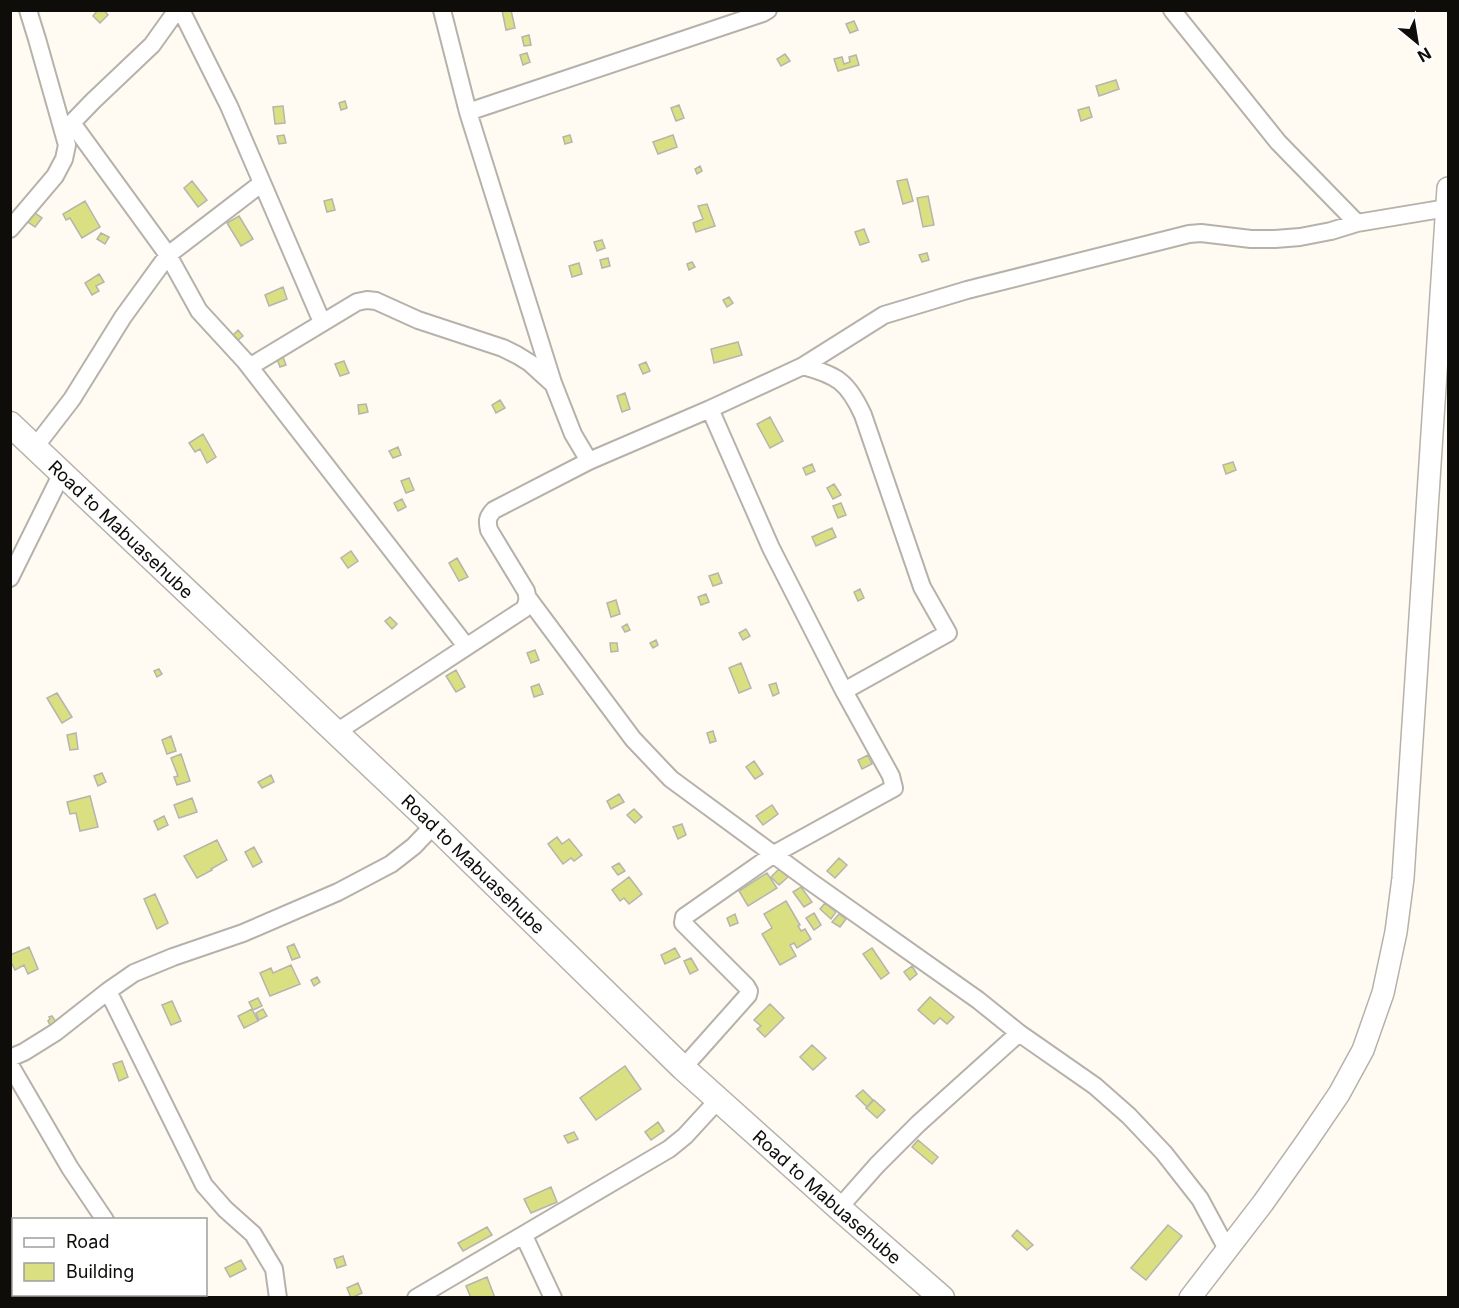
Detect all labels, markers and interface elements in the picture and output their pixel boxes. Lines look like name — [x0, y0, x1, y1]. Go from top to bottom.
north arrow — [1387, 12, 1447, 72]
text: N — [1414, 43, 1435, 67]
street label: Road to Mabuasehube — [45, 456, 198, 602]
street label: Road to Mabuasehube — [398, 790, 549, 938]
street label: Road to Mabuasehube — [749, 1126, 906, 1268]
legend — [12, 1218, 207, 1296]
text: Road — [66, 1231, 109, 1252]
text: Building — [66, 1261, 134, 1282]

